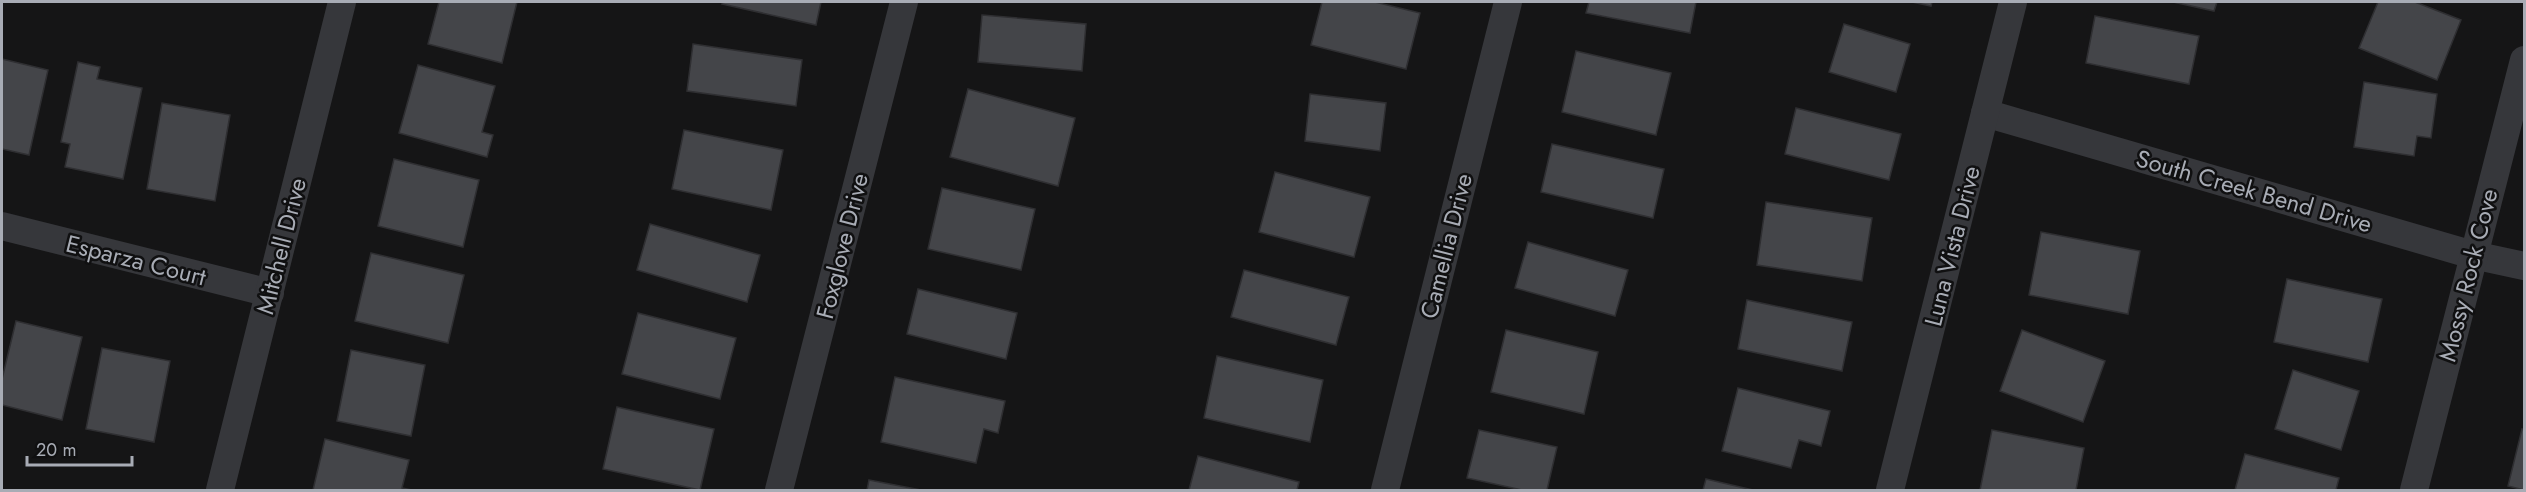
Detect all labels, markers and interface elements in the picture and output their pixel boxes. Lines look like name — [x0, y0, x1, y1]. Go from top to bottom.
street label: South Creek Bend Drive — [2132, 141, 2376, 241]
street label: Luna Vista Drive — [1915, 162, 1989, 330]
street label: Foxglove Drive — [807, 170, 877, 322]
street label: Camellia Drive — [1411, 170, 1481, 322]
street label: Mitchell Drive — [247, 174, 315, 318]
street label: Mossy Rock Cove — [2430, 185, 2506, 365]
street label: Esparza Court — [62, 226, 210, 294]
scale bar — [27, 429, 132, 467]
text: 20 m — [36, 437, 76, 463]

